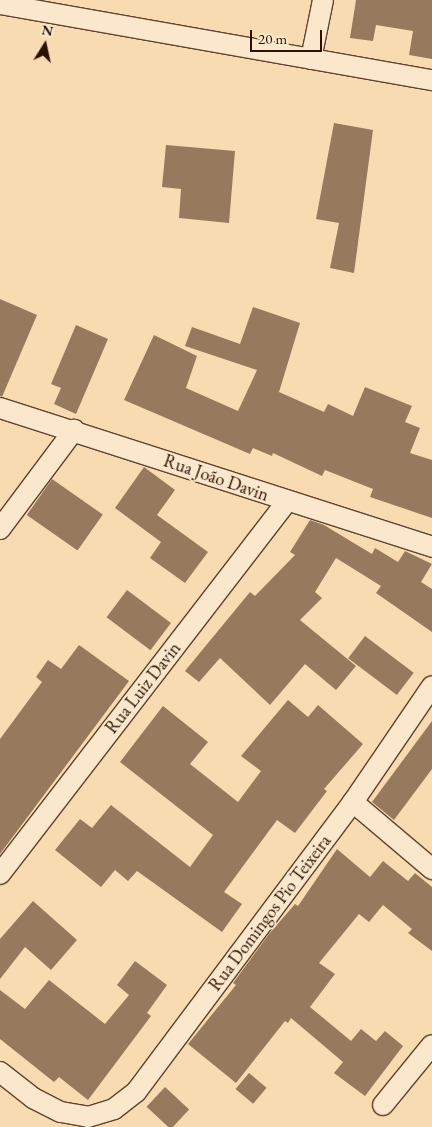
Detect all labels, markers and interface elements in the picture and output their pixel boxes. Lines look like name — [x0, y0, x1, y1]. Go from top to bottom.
north arrow — [20, 20, 70, 70]
text: N — [40, 20, 55, 40]
scale bar — [252, 20, 324, 52]
text: 20 m — [258, 29, 287, 48]
street label: Rua João Davin — [161, 450, 271, 506]
street label: Rua Luiz Davin — [101, 638, 185, 738]
street label: Rua Domingos Pio Teixeira — [204, 831, 336, 995]

